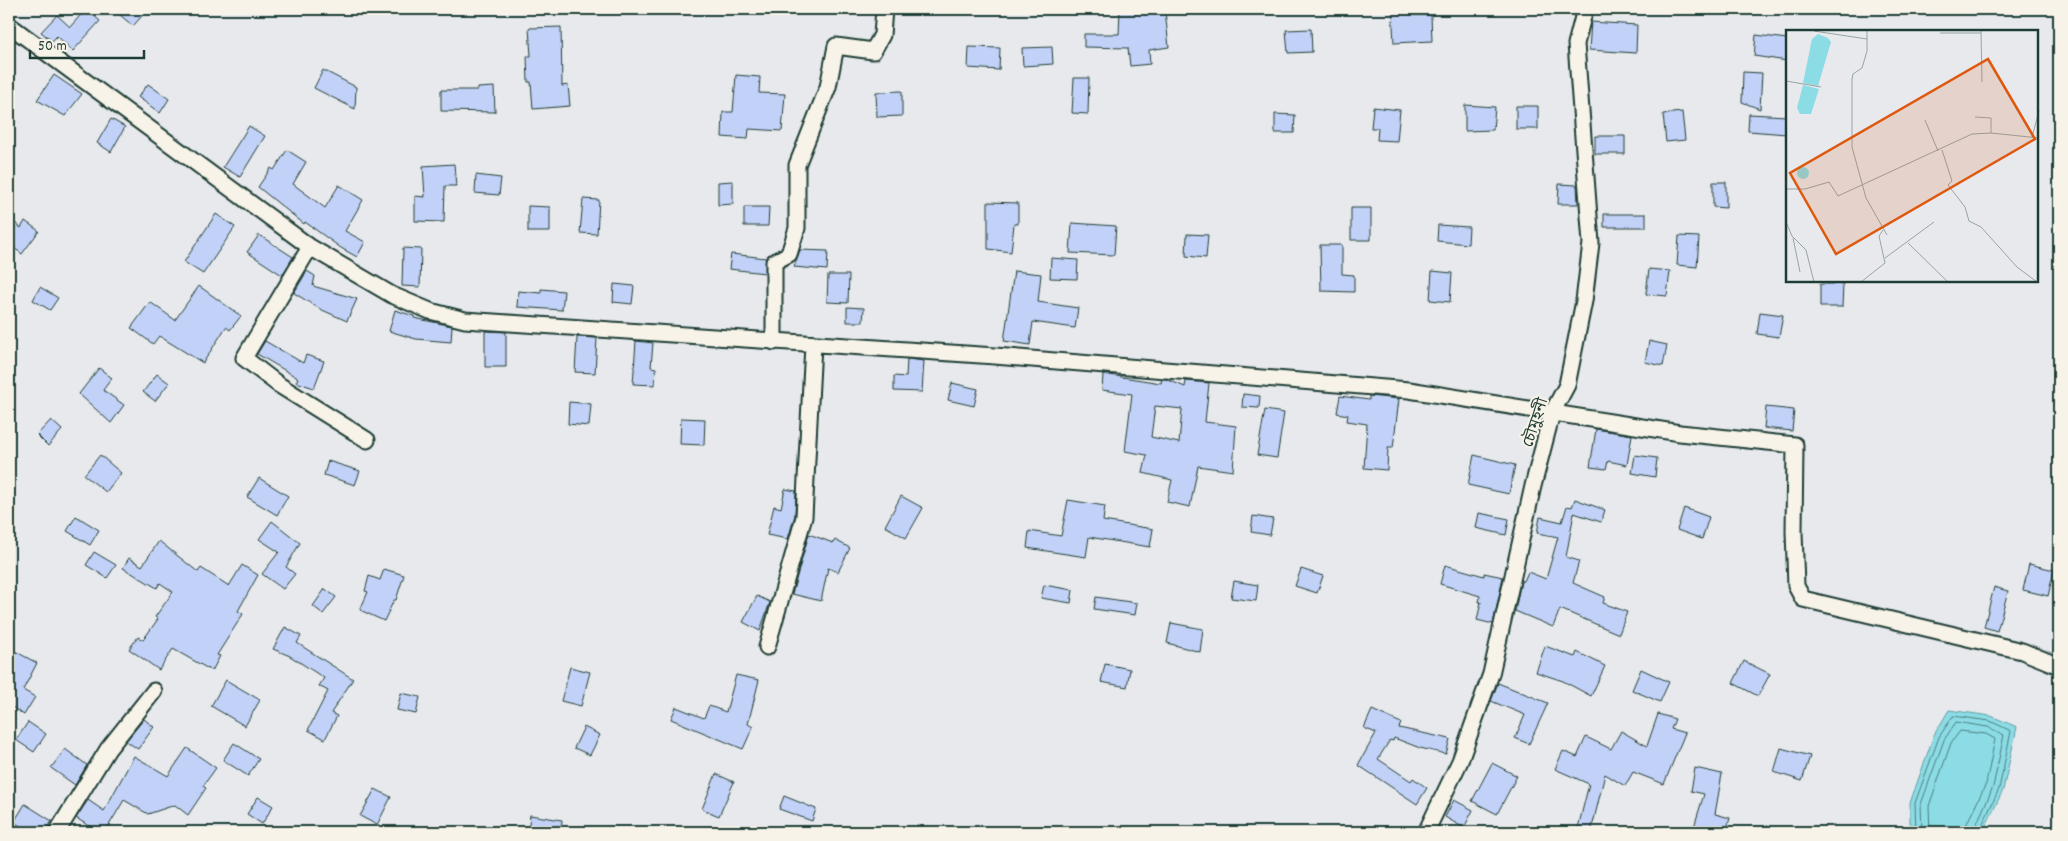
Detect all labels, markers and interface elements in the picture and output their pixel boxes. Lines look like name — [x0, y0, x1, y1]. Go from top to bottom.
scale bar — [30, 28, 144, 60]
inset map — [1786, 30, 2038, 282]
text: 50 m — [38, 36, 67, 58]
street label: চৌমুহনী — [1518, 394, 1555, 451]

